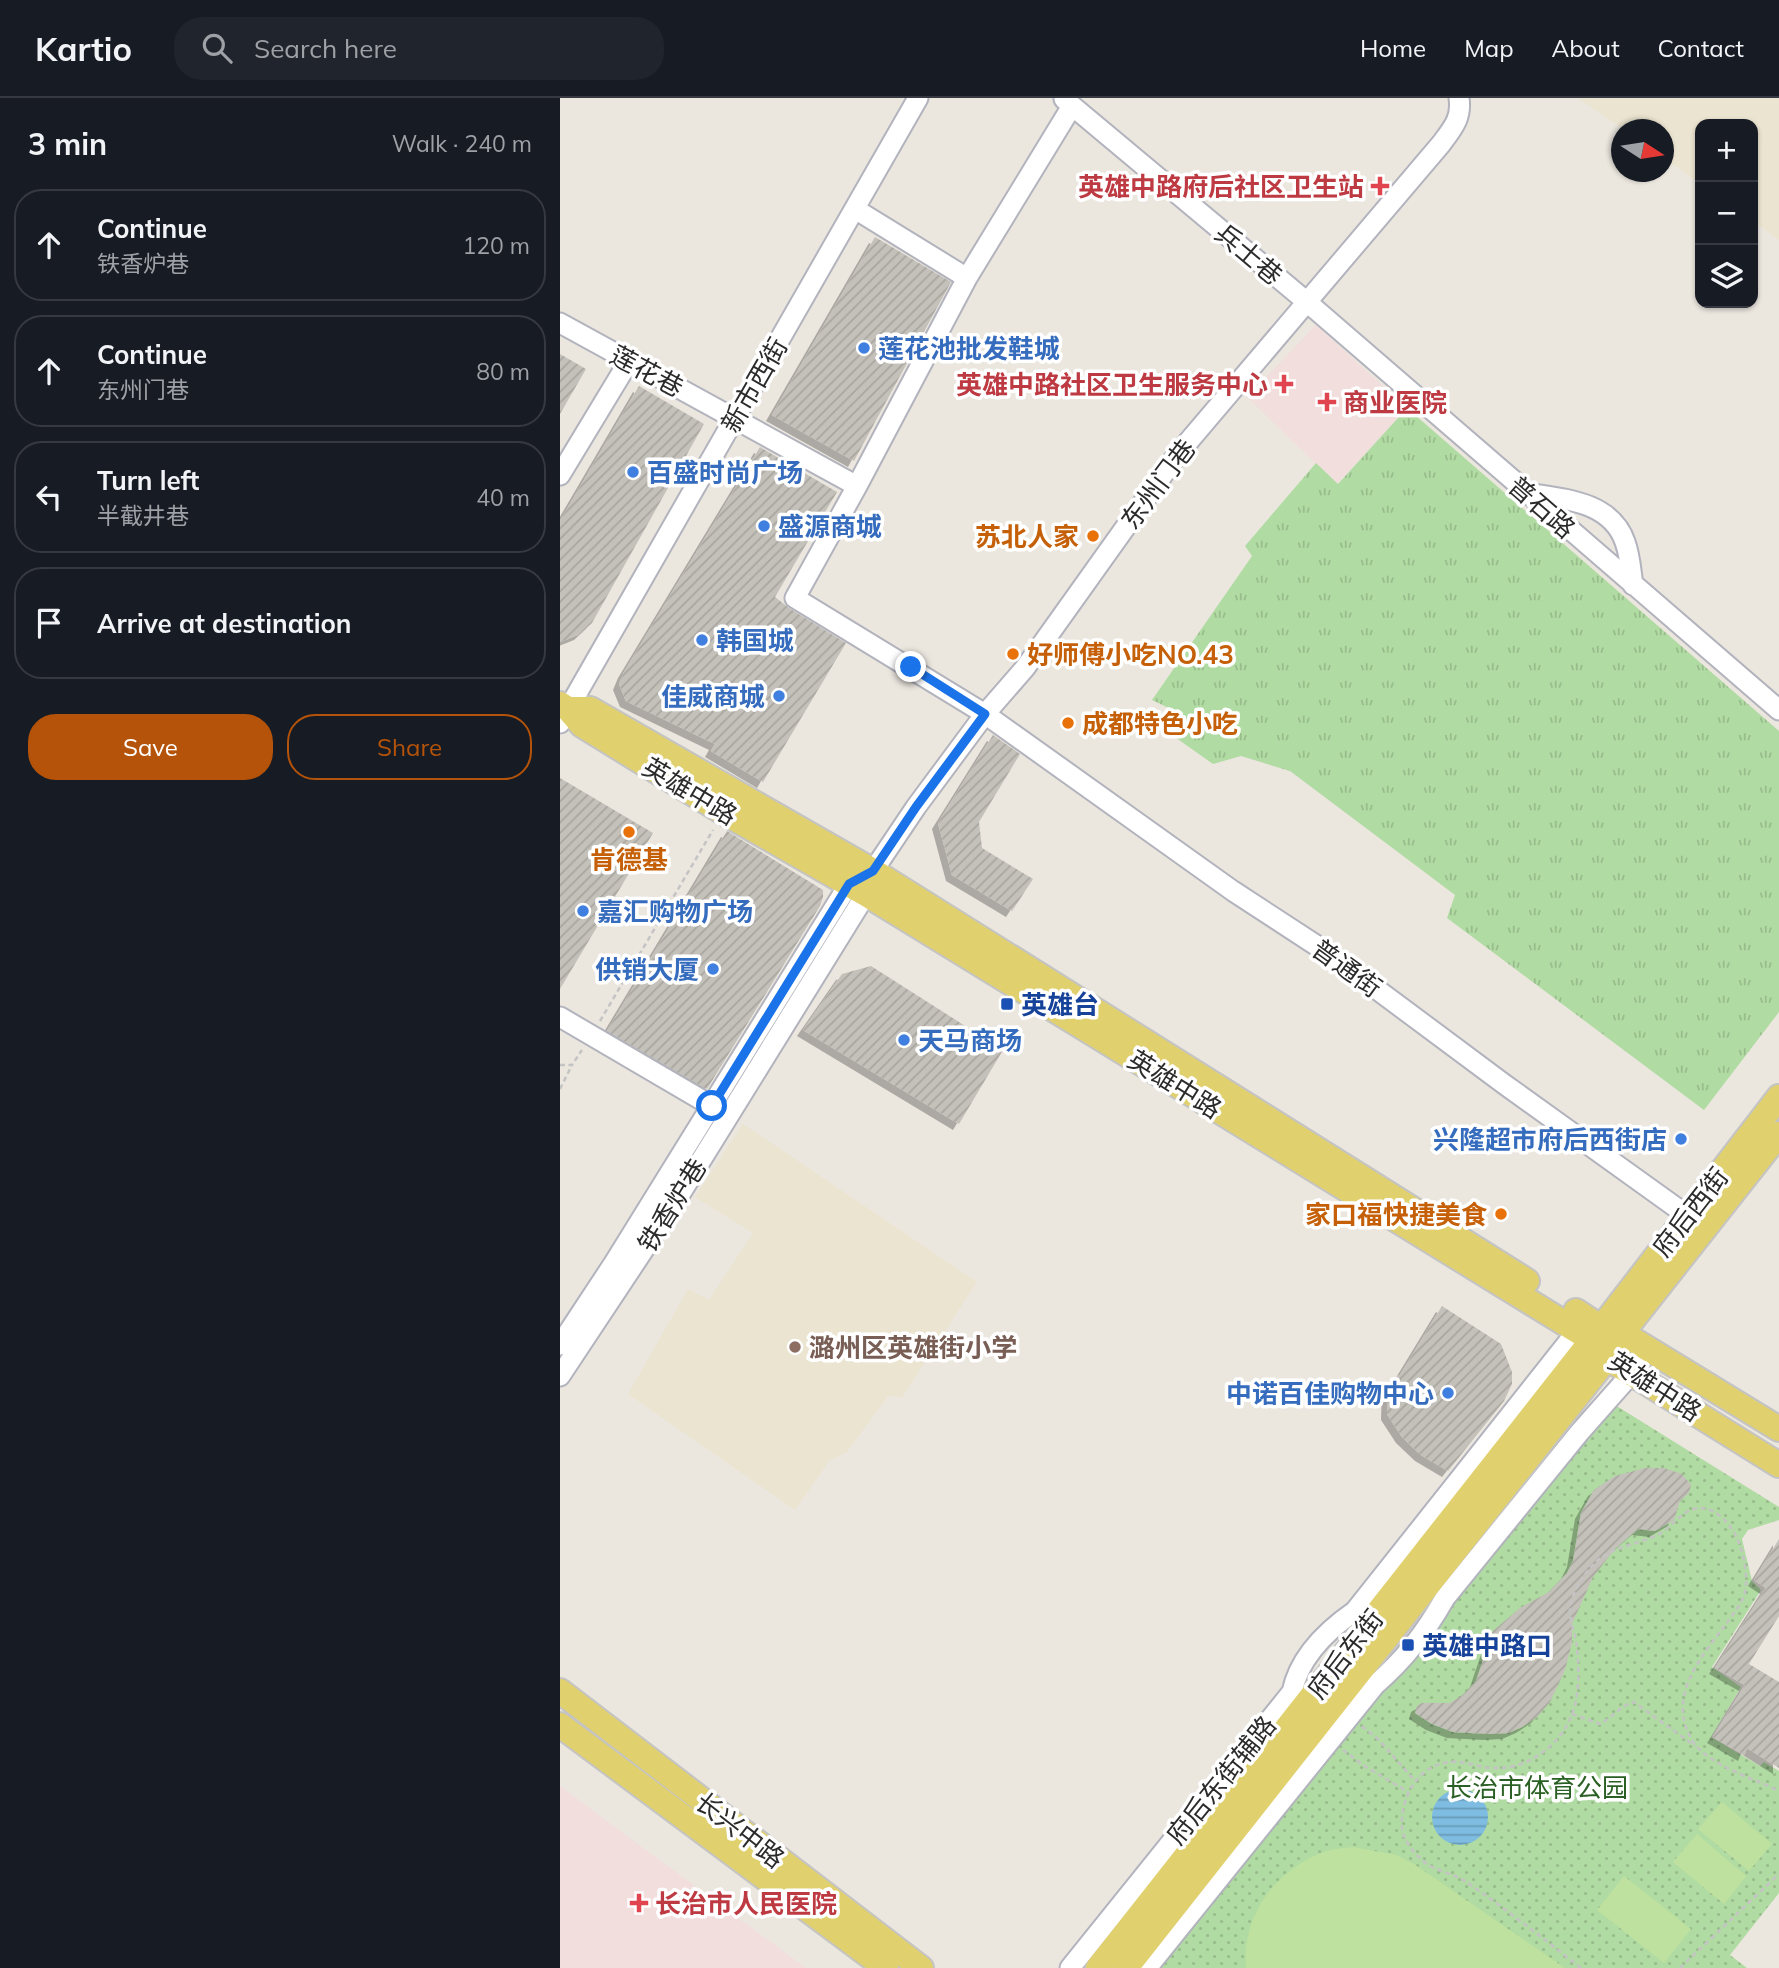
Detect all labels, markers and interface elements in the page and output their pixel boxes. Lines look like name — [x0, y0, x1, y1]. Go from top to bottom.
search box — [174, 17, 664, 80]
text: Kartio — [35, 28, 132, 69]
icon: search — [198, 29, 236, 67]
text: Search here — [254, 32, 397, 65]
text: Home — [1360, 33, 1426, 63]
text: Map — [1464, 33, 1514, 63]
text: About — [1552, 33, 1620, 63]
text: Contact — [1658, 33, 1744, 63]
north arrow — [1611, 119, 1674, 182]
map controls — [1695, 119, 1758, 308]
button: + — [1695, 119, 1758, 182]
text: 3 min — [28, 125, 107, 163]
text: Walk · 240 m — [392, 129, 532, 158]
place label: 英雄中路府后社区卫生站 — [1078, 170, 1364, 203]
marker: 英雄中路府后社区卫生站 — [1370, 176, 1390, 196]
button: − — [1695, 182, 1758, 245]
text: Continue — [97, 212, 207, 245]
street label: 兵士巷 — [1209, 216, 1289, 292]
icon: ahead — [30, 226, 68, 264]
text: 120 m — [462, 231, 530, 260]
button: layers — [1695, 245, 1758, 308]
text: 铁香炉巷 — [97, 249, 189, 278]
street label: 新市西街 — [714, 332, 794, 438]
place label: 莲花池批发鞋城 — [878, 332, 1060, 365]
text: Continue — [97, 338, 207, 371]
street label: 莲花巷 — [605, 338, 689, 404]
marker: 莲花池批发鞋城 — [856, 340, 872, 356]
icon: ahead — [30, 352, 68, 390]
text: 80 m — [476, 357, 530, 386]
place label: 英雄中路社区卫生服务中心 — [956, 368, 1268, 401]
marker: 英雄中路社区卫生服务中心 — [1274, 374, 1294, 394]
text: 东州门巷 — [97, 375, 189, 404]
place label: 商业医院 — [1343, 386, 1447, 419]
marker: 商业医院 — [1317, 392, 1337, 412]
street label: 东州门巷 — [1114, 433, 1202, 535]
place label: 百盛时尚广场 — [647, 456, 803, 489]
text: Turn left — [97, 464, 199, 497]
marker: 百盛时尚广场 — [625, 464, 641, 480]
street label: 普石路 — [1502, 469, 1582, 545]
icon: left — [30, 478, 68, 516]
text: 40 m — [476, 483, 530, 512]
text: 半截井巷 — [97, 501, 189, 530]
place label: 盛源商城 — [778, 510, 882, 543]
marker: 盛源商城 — [756, 518, 772, 534]
place label: 苏北人家 — [975, 520, 1079, 553]
marker: 苏北人家 — [1085, 528, 1101, 544]
icon: arrive — [30, 604, 68, 642]
text: Arrive at destination — [97, 607, 352, 640]
place label: 韩国城 — [716, 624, 794, 657]
marker: 韩国城 — [694, 632, 710, 648]
place label: 好师傅小吃NO.43 — [1027, 638, 1234, 671]
marker: 好师傅小吃NO.43 — [1005, 646, 1021, 662]
route end — [895, 651, 926, 682]
place label: 佳威商城 — [661, 680, 765, 713]
marker: 佳威商城 — [771, 688, 787, 704]
place label: 成都特色小吃 — [1082, 707, 1238, 740]
button: Save — [28, 714, 273, 780]
button: Share — [287, 714, 532, 780]
marker: 成都特色小吃 — [1060, 715, 1076, 731]
street label: 英雄中路 — [637, 750, 743, 832]
marker: 肯德基 — [621, 824, 637, 840]
place label: 肯德基 — [590, 843, 668, 876]
place label: 嘉汇购物广场 — [597, 895, 753, 928]
marker: 嘉汇购物广场 — [575, 903, 591, 919]
street label: 普通街 — [1306, 932, 1388, 1004]
place label: 供销大厦 — [595, 953, 699, 986]
marker: 供销大厦 — [705, 961, 721, 977]
place label: 英雄台 — [1021, 988, 1099, 1021]
marker: 英雄台 — [999, 996, 1015, 1012]
place label: 天马商场 — [918, 1024, 1022, 1057]
marker: 天马商场 — [896, 1032, 912, 1048]
street label: 英雄中路 — [1122, 1042, 1228, 1126]
route start — [696, 1090, 727, 1121]
place label: 兴隆超市府后西街店 — [1433, 1123, 1667, 1156]
marker: 兴隆超市府后西街店 — [1673, 1131, 1689, 1147]
street label: 铁香炉巷 — [630, 1152, 714, 1258]
street label: 府后西街 — [1645, 1161, 1735, 1263]
place label: 家口福快捷美食 — [1305, 1198, 1488, 1231]
marker: 家口福快捷美食 — [1493, 1206, 1509, 1222]
place label: 潞州区英雄街小学 — [809, 1331, 1017, 1364]
marker: 潞州区英雄街小学 — [787, 1339, 803, 1355]
street label: 英雄中路 — [1602, 1344, 1708, 1428]
place label: 中诺百佳购物中心 — [1226, 1377, 1434, 1410]
marker: 中诺百佳购物中心 — [1440, 1385, 1456, 1401]
street label: 府后东街 — [1300, 1603, 1390, 1705]
place label: 英雄中路口 — [1422, 1629, 1552, 1662]
marker: 英雄中路口 — [1400, 1637, 1416, 1653]
street label: 府后东街辅路 — [1159, 1709, 1283, 1851]
park label: 长治市体育公园 — [1446, 1771, 1628, 1804]
street label: 长兴中路 — [689, 1785, 791, 1875]
place label: 长治市人民医院 — [655, 1887, 837, 1920]
marker: 长治市人民医院 — [629, 1893, 649, 1913]

